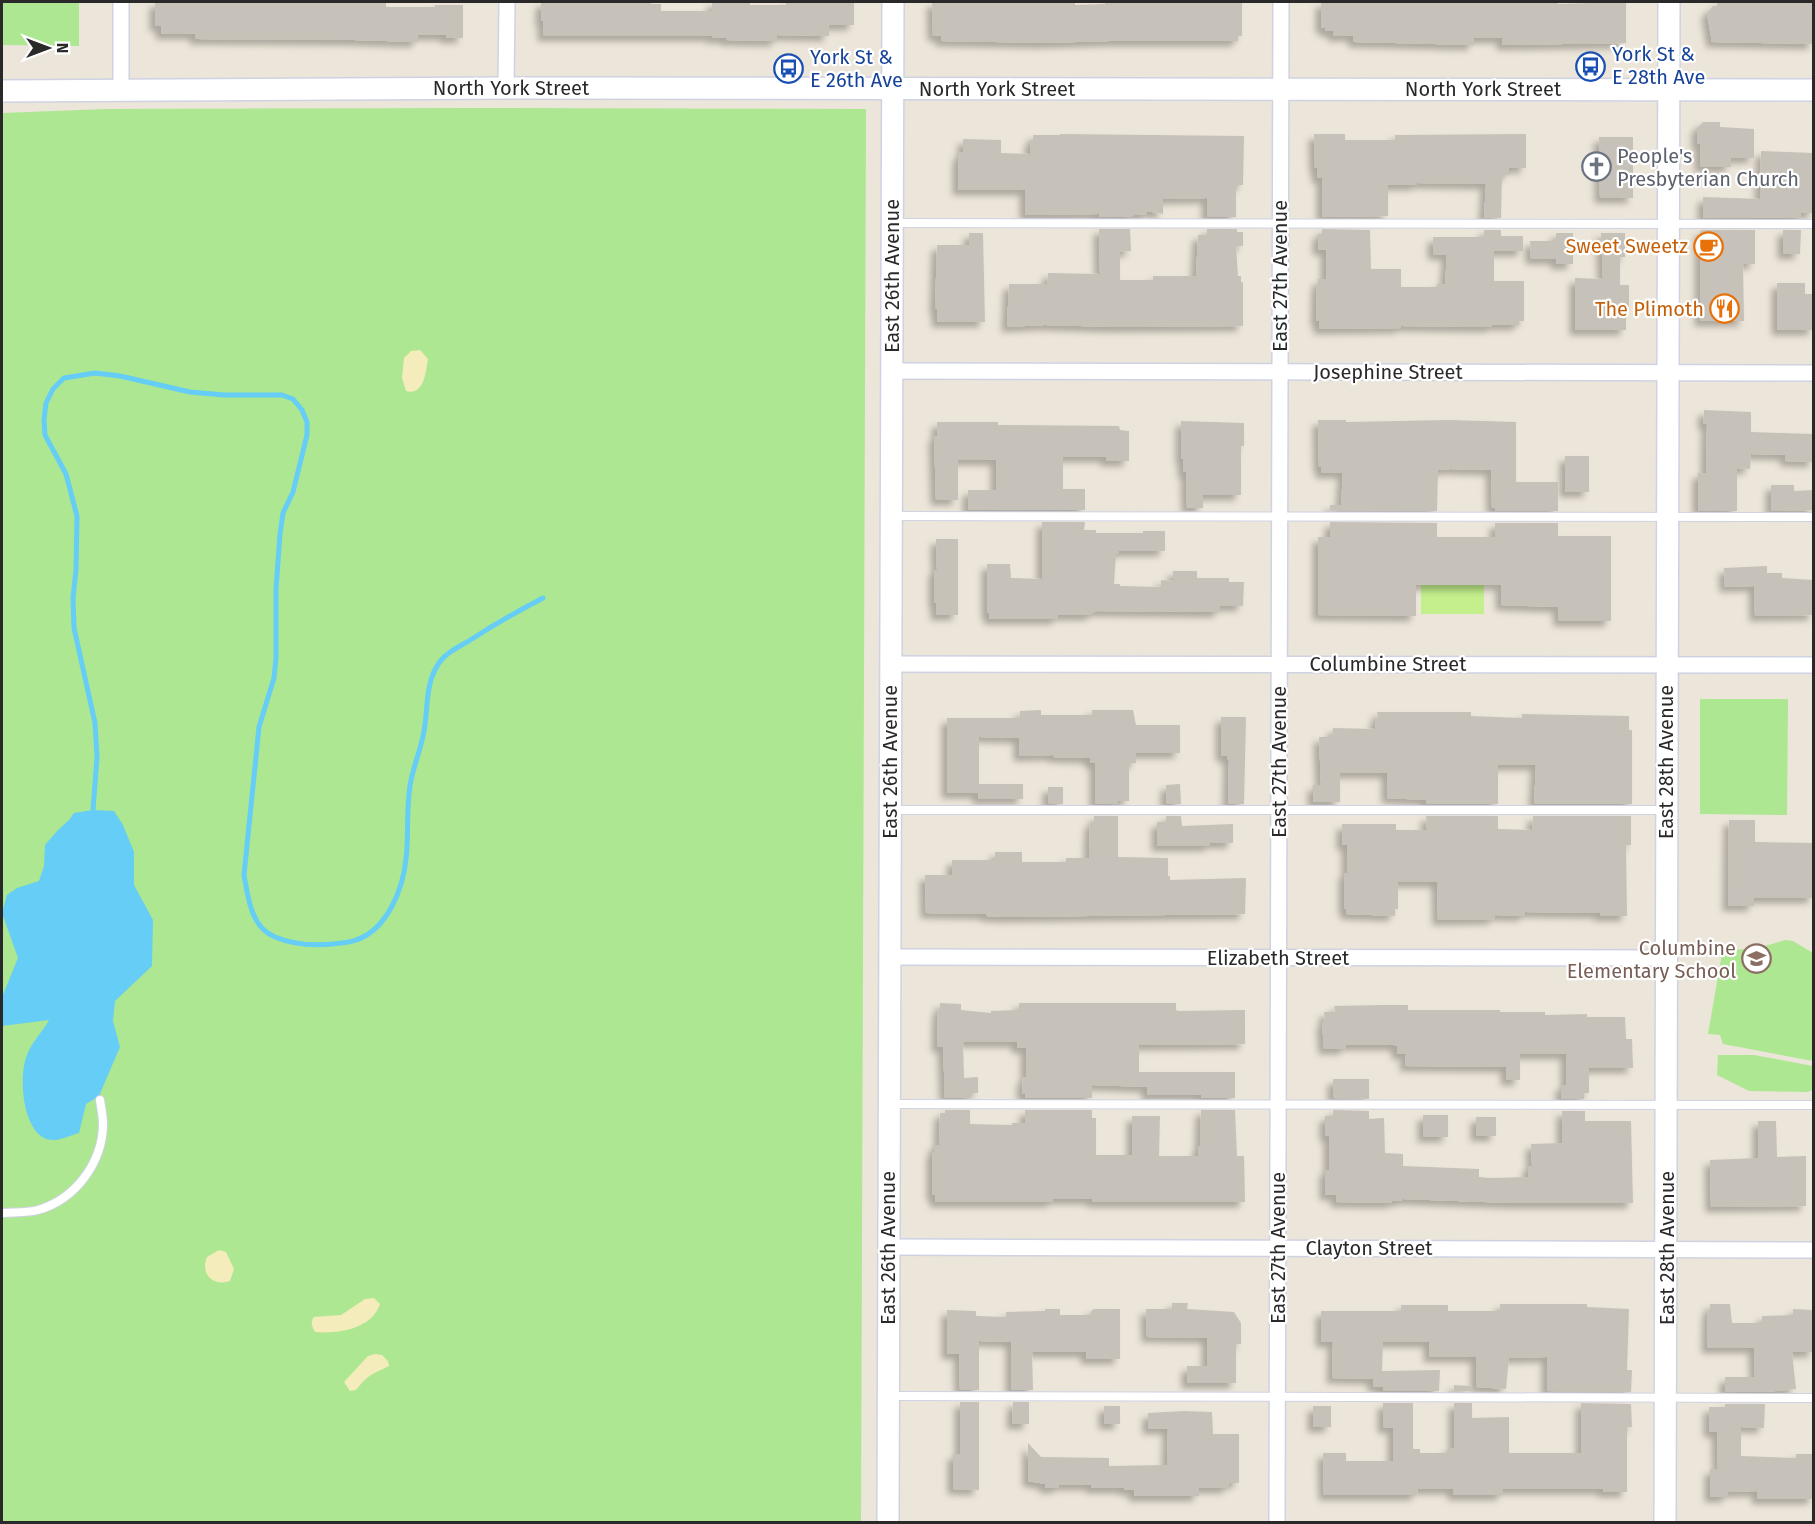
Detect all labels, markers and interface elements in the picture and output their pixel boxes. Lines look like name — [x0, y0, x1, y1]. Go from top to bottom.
north arrow — [18, 18, 78, 78]
place label: York St & E 28th Ave — [1612, 42, 1705, 89]
text: N — [53, 43, 72, 53]
place label: York St & E 26th Ave — [810, 45, 903, 92]
bus stop icon: York St & E 28th Ave — [1575, 50, 1607, 82]
bus stop icon: York St & E 26th Ave — [773, 52, 805, 84]
street label: North York Street — [433, 76, 590, 100]
street label: North York Street — [919, 77, 1076, 101]
street label: North York Street — [1405, 77, 1562, 101]
place label: People's Presbyterian Church — [1617, 144, 1799, 191]
church icon: People's Presbyterian Church — [1580, 151, 1612, 183]
street label: East 26th Avenue — [880, 199, 904, 353]
street label: East 27th Avenue — [1268, 200, 1292, 352]
cafe icon: Sweet Sweetz — [1693, 230, 1725, 262]
place label: Sweet Sweetz — [1565, 234, 1688, 258]
restaurant icon: The Plimoth — [1709, 293, 1741, 325]
place label: The Plimoth — [1595, 297, 1704, 321]
street label: Josephine Street — [1313, 360, 1463, 384]
street label: Columbine Street — [1310, 652, 1467, 676]
street label: East 26th Avenue — [878, 685, 902, 839]
street label: East 28th Avenue — [1654, 685, 1678, 839]
street label: East 27th Avenue — [1267, 686, 1291, 838]
place label: Columbine Elementary School — [1567, 936, 1736, 983]
school or university icon: Columbine Elementary School — [1741, 943, 1773, 975]
street label: Elizabeth Street — [1207, 946, 1350, 970]
street label: East 26th Avenue — [876, 1171, 900, 1325]
street label: East 28th Avenue — [1655, 1171, 1679, 1325]
street label: East 27th Avenue — [1266, 1172, 1290, 1324]
street label: Clayton Street — [1305, 1236, 1433, 1260]

